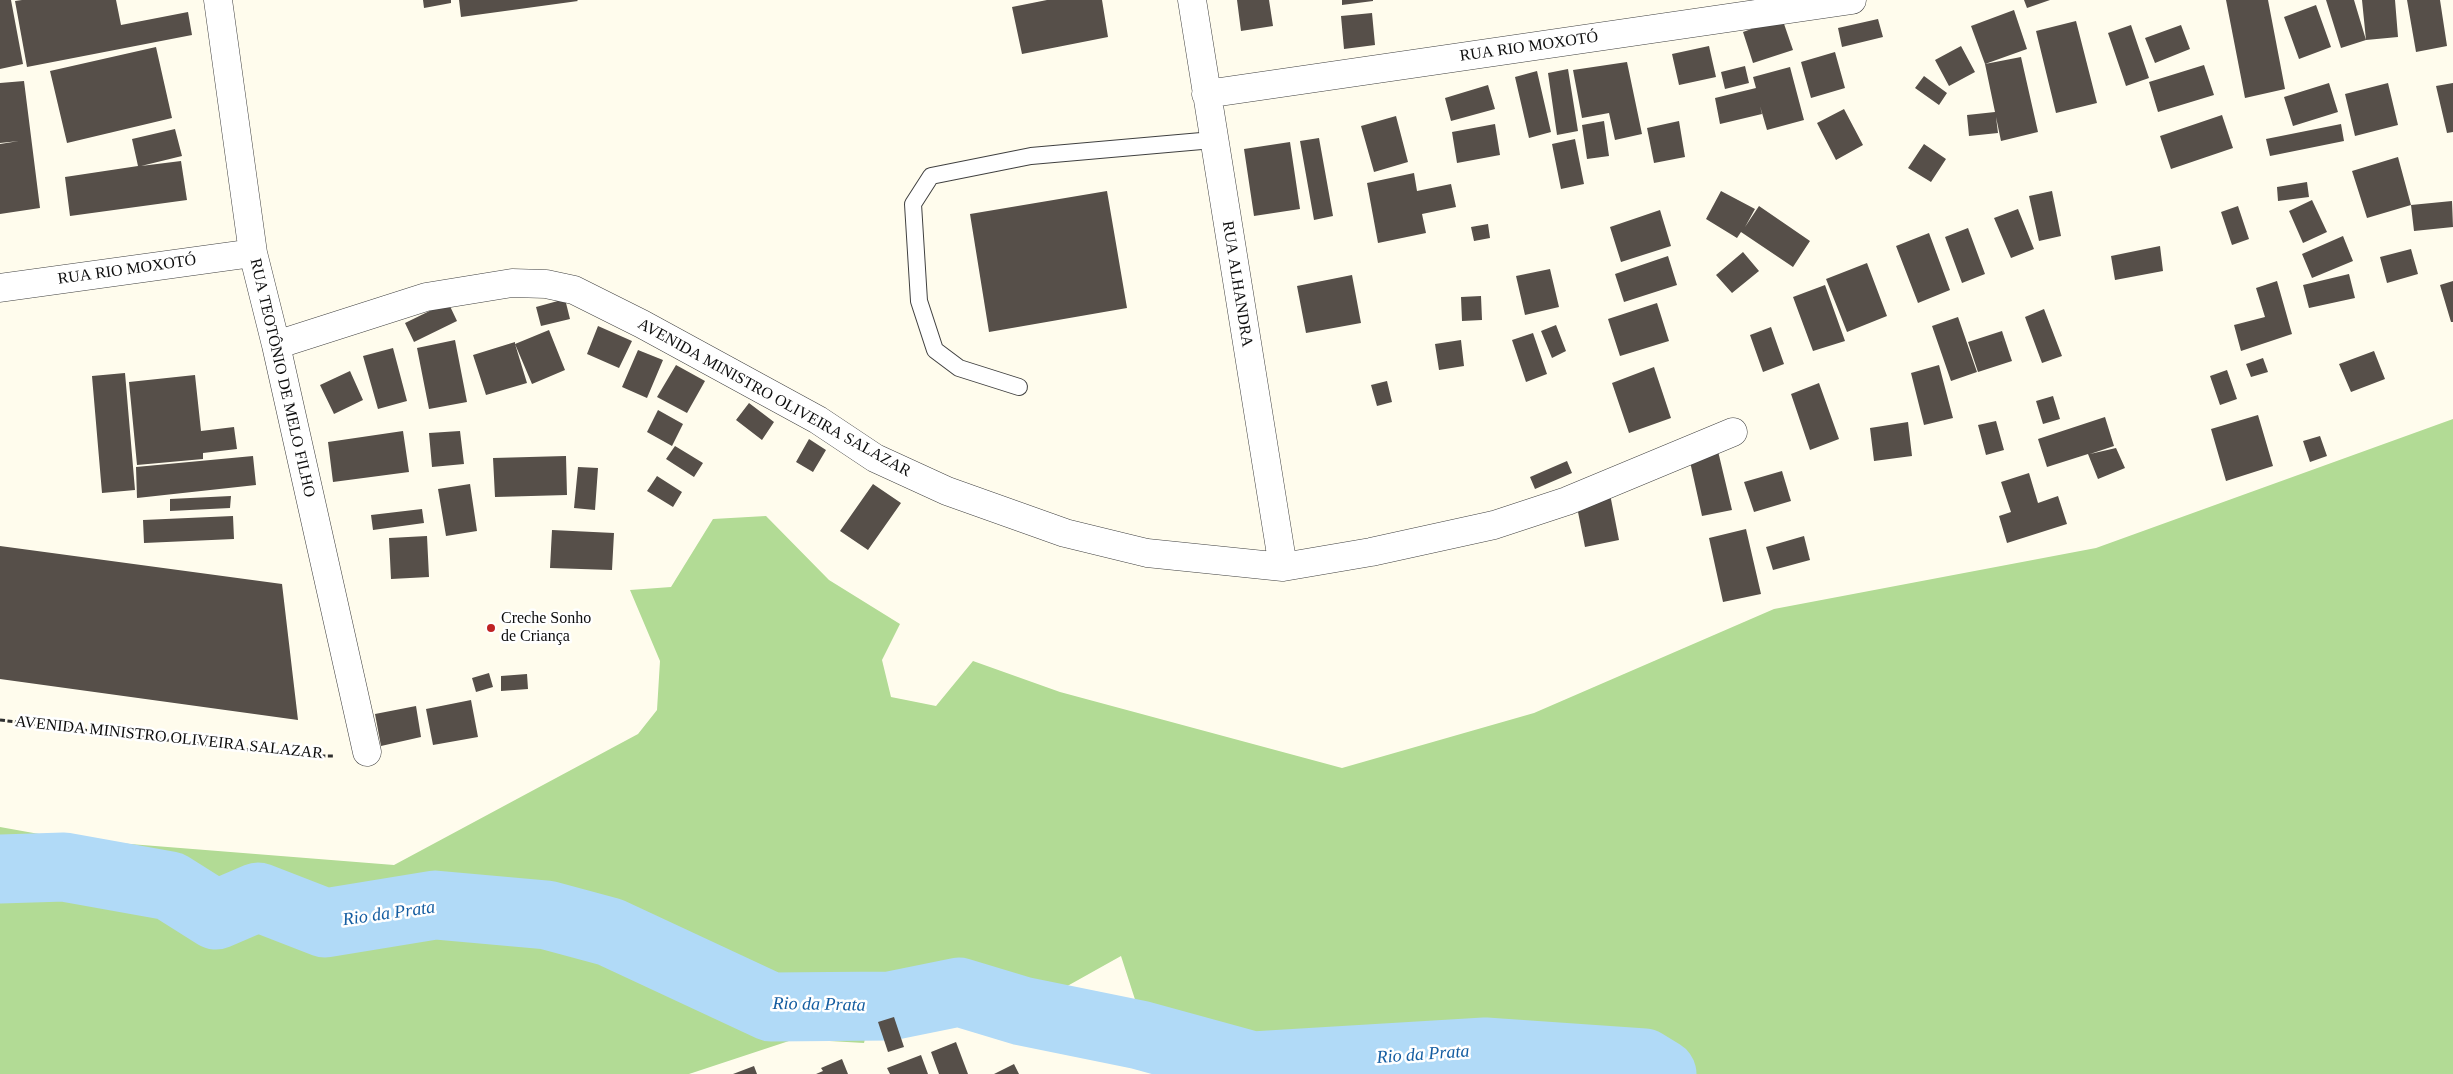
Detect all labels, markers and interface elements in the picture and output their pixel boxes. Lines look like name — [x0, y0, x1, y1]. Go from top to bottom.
street label: RUA RIO MOXOTÓ — [1459, 28, 1599, 66]
street label: RUA ALHANDRA — [1218, 220, 1256, 348]
street label: RUA RIO MOXOTÓ — [57, 251, 197, 289]
street label: RUA TEOTÔNIO DE MELO FILHO — [245, 257, 319, 499]
street label: AVENIDA MINISTRO OLIVEIRA SALAZAR — [634, 315, 914, 481]
place label: Creche Sonho de Criança — [501, 609, 591, 647]
marker: Creche Sonho de Criança — [485, 622, 497, 634]
street label: AVENIDA MINISTRO OLIVEIRA SALAZAR — [14, 712, 324, 764]
water label: Rio da Prata — [341, 897, 437, 931]
water label: Rio da Prata — [772, 993, 866, 1017]
water label: Rio da Prata — [1376, 1041, 1470, 1069]

